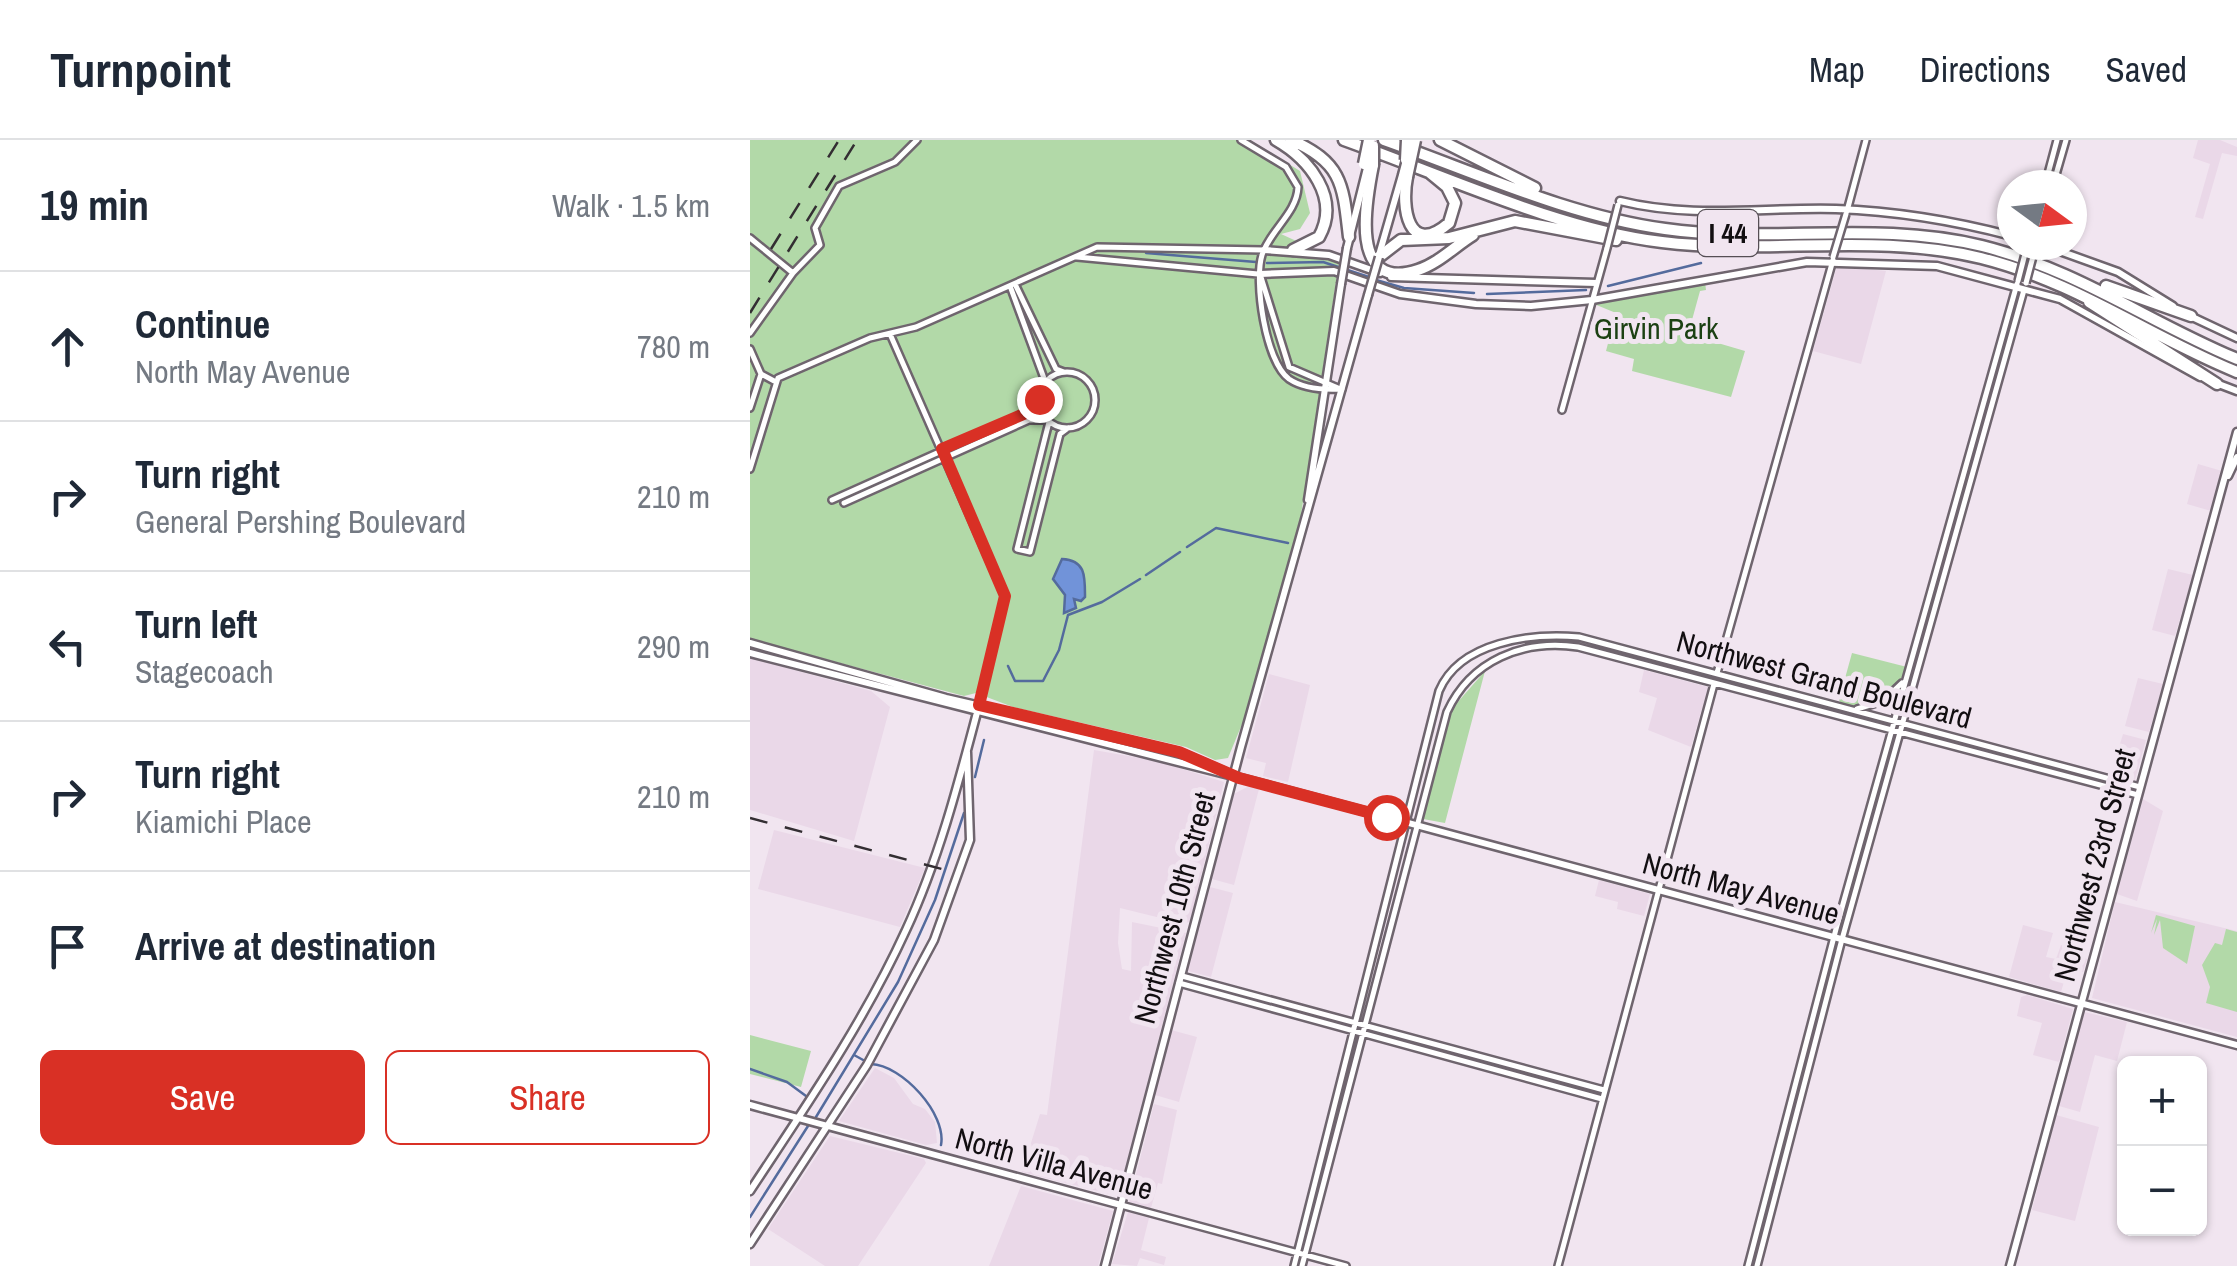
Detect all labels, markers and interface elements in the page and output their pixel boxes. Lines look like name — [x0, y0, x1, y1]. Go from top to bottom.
text: Turnpoint — [50, 37, 231, 102]
text: Map — [1809, 46, 1865, 93]
text: Directions — [1920, 46, 2051, 93]
text: Saved — [2106, 46, 2187, 93]
north arrow — [1997, 170, 2087, 260]
text: 19 min — [40, 177, 149, 233]
text: Walk · 1.5 km — [552, 184, 710, 227]
road number: I 44 — [1698, 210, 1758, 256]
text: Continue — [135, 299, 270, 350]
park label: Girvin Park — [1594, 308, 1719, 348]
icon: ahead — [40, 319, 95, 374]
text: 780 m — [637, 325, 710, 368]
text: North May Avenue — [135, 350, 350, 393]
route end — [1017, 377, 1063, 423]
text: Turn right — [135, 449, 280, 500]
icon: right — [40, 469, 95, 524]
text: 210 m — [637, 475, 710, 518]
text: General Pershing Boulevard — [135, 500, 466, 543]
text: Turn left — [135, 599, 257, 650]
icon: left — [40, 619, 95, 674]
street label: Northwest Grand Boulevard — [1672, 620, 1976, 738]
text: 290 m — [637, 625, 710, 668]
text: Stagecoach — [135, 650, 274, 693]
street label: Northwest 23rd Street — [2044, 744, 2144, 985]
text: Turn right — [135, 749, 280, 800]
icon: right — [40, 769, 95, 824]
text: 210 m — [637, 775, 710, 818]
street label: Northwest 10th Street — [1124, 788, 1224, 1028]
route start — [1364, 795, 1410, 841]
text: Kiamichi Place — [135, 800, 311, 843]
street label: North May Avenue — [1639, 843, 1844, 933]
icon: arrive — [40, 919, 95, 974]
text: Arrive at destination — [135, 921, 436, 972]
button: Save — [40, 1050, 365, 1145]
button: Share — [385, 1050, 710, 1145]
map controls — [2117, 1056, 2207, 1236]
button: + — [2117, 1056, 2207, 1146]
street label: North Villa Avenue — [951, 1117, 1157, 1209]
button: − — [2117, 1146, 2207, 1236]

